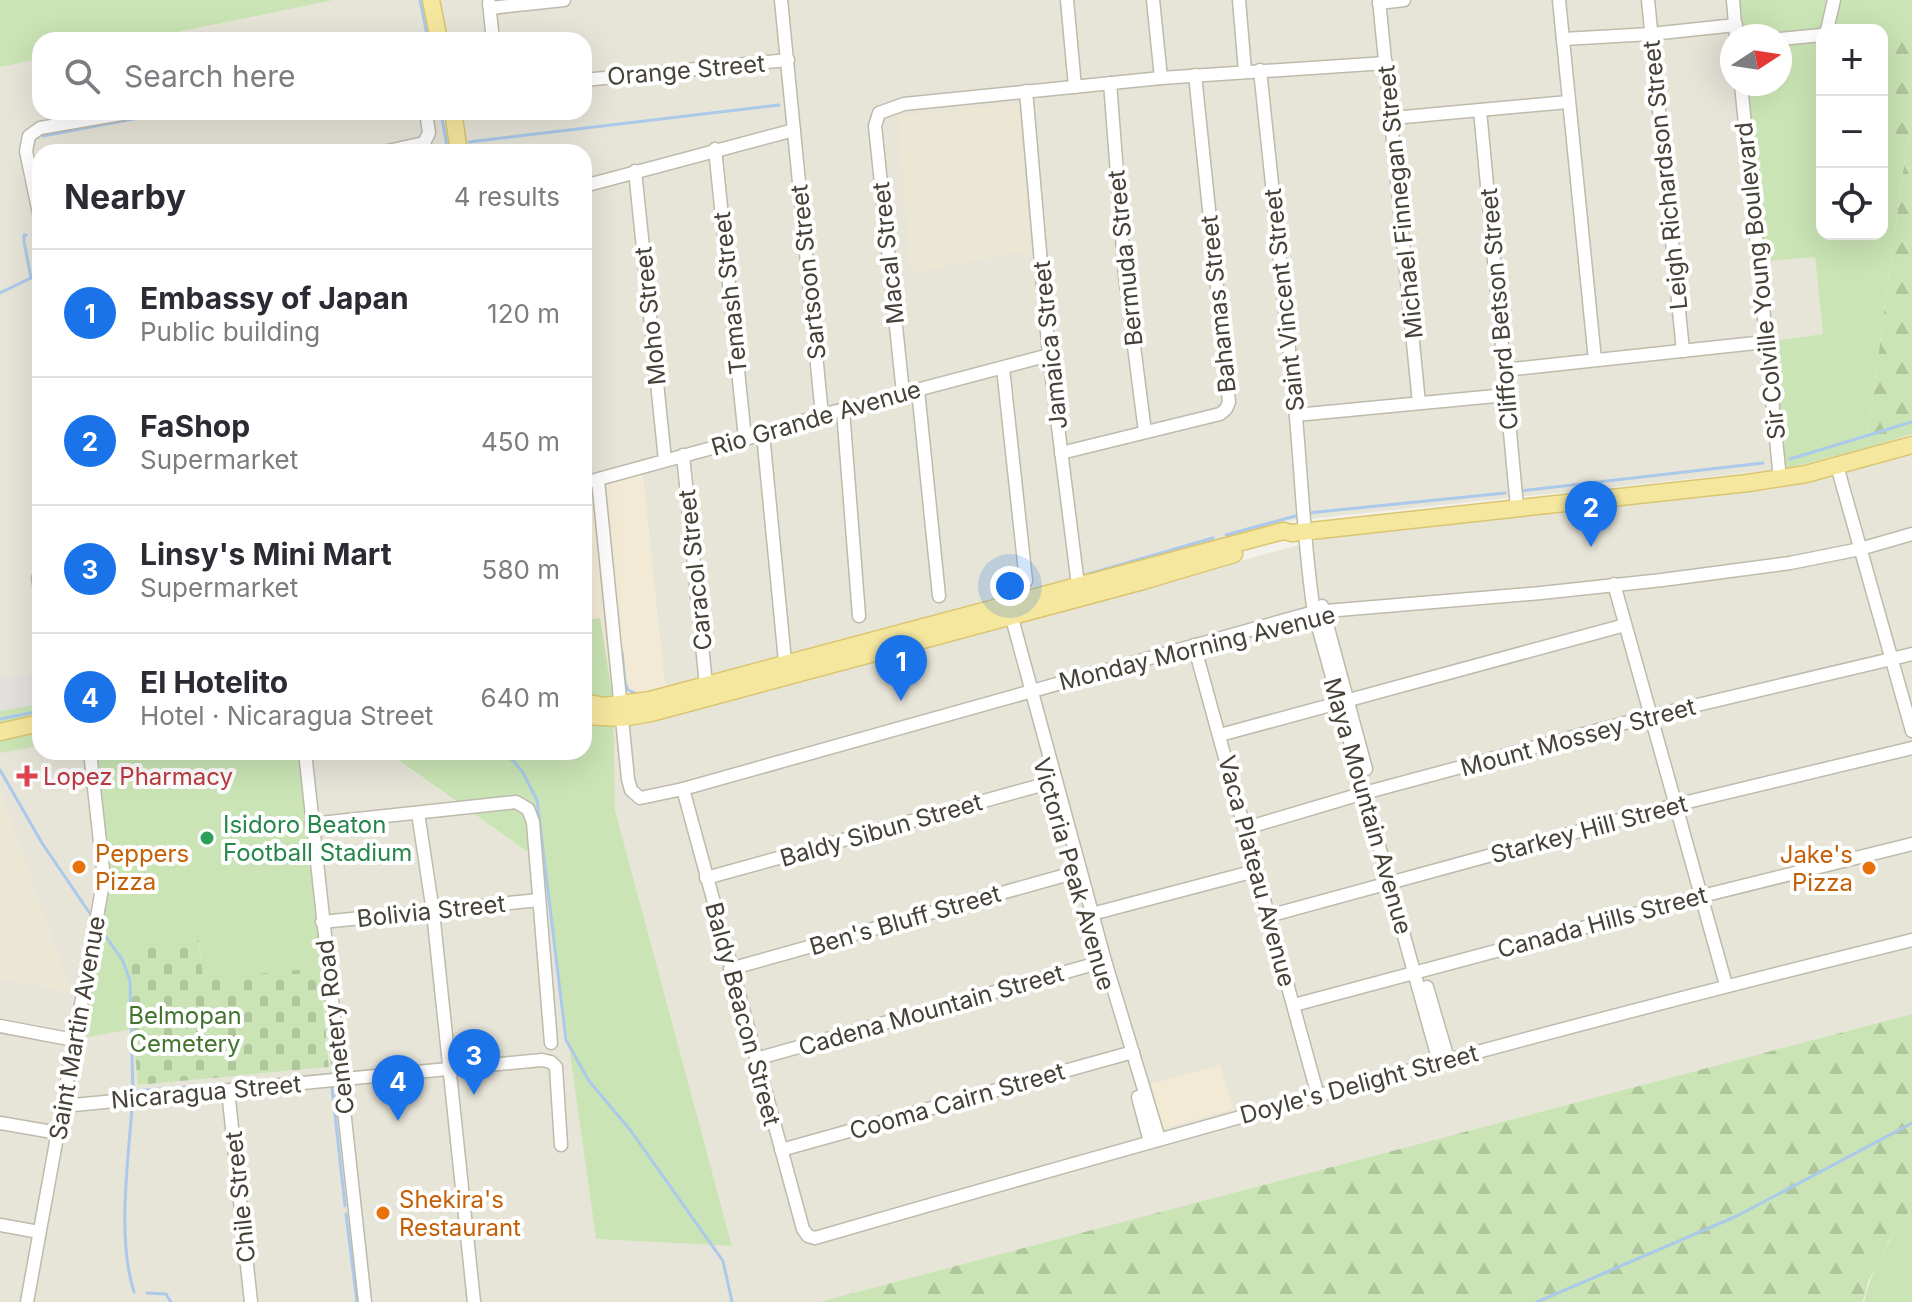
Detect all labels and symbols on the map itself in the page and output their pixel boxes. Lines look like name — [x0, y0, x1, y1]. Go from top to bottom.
north arrow — [1720, 24, 1792, 96]
street label: Leigh Richardson Street — [1636, 39, 1694, 311]
street label: Orange Street — [606, 49, 766, 91]
street label: Michael Finnegan Street — [1371, 64, 1429, 340]
street label: Sir Colville Young Boulevard — [1729, 121, 1791, 441]
street label: Bermuda Street — [1101, 168, 1149, 348]
street label: Macal Street — [866, 180, 910, 326]
street label: Sartsoon Street — [784, 183, 832, 361]
street label: Saint Vincent Street — [1258, 187, 1310, 413]
street label: Clifford Betson Street — [1474, 187, 1524, 431]
street label: Temash Street — [707, 210, 753, 376]
street label: Bahamas Street — [1194, 214, 1242, 394]
street label: Moho Street — [628, 245, 672, 387]
street label: Jamaica Street — [1027, 259, 1073, 431]
street label: Rio Grande Avenue — [708, 374, 924, 462]
pin: 2 — [1565, 481, 1617, 547]
street label: Caracol Street — [672, 488, 718, 652]
your location — [990, 566, 1030, 606]
street label: Monday Morning Avenue — [1056, 600, 1338, 696]
pin: 1 — [875, 635, 927, 701]
street label: Maya Mountain Avenue — [1317, 674, 1419, 938]
street label: Mount Mossey Street — [1457, 692, 1699, 782]
street label: Vaca Plateau Avenue — [1212, 752, 1302, 990]
street label: Victoria Peak Avenue — [1027, 754, 1121, 994]
place label: Lopez Pharmacy — [43, 762, 233, 791]
marker: Lopez Pharmacy — [18, 767, 36, 785]
street label: Baldy Sibun Street — [777, 787, 985, 873]
street label: Starkey Hill Street — [1487, 789, 1691, 869]
place label: Isidoro Beaton Football Stadium — [223, 810, 412, 867]
marker: Isidoro Beaton Football Stadium — [198, 829, 216, 847]
place label: Peppers Pizza — [95, 839, 189, 896]
place label: Jake's Pizza — [1780, 840, 1853, 897]
marker: Peppers Pizza — [70, 858, 88, 876]
marker: Jake's Pizza — [1860, 859, 1878, 877]
street label: Ben's Bluff Street — [806, 879, 1004, 961]
street label: Canada Hills Street — [1494, 880, 1710, 964]
street label: Bolivia Street — [355, 889, 507, 933]
street label: Baldy Beacon Street — [699, 899, 787, 1129]
street label: Saint Martin Avenue — [43, 914, 111, 1142]
street label: Cemetery Road — [310, 938, 360, 1116]
street label: Cadena Mountain Street — [795, 958, 1067, 1062]
park label: Belmopan Cemetery — [128, 1001, 242, 1058]
pin: 3 — [448, 1029, 500, 1095]
street label: Doyle's Delight Street — [1237, 1038, 1481, 1130]
pin: 4 — [372, 1055, 424, 1121]
street label: Cooma Cairn Street — [846, 1056, 1068, 1146]
street label: Nicaragua Street — [110, 1069, 302, 1115]
street label: Chile Street — [219, 1130, 261, 1264]
place label: Shekira's Restaurant — [399, 1185, 521, 1242]
marker: Shekira's Restaurant — [374, 1204, 392, 1222]

